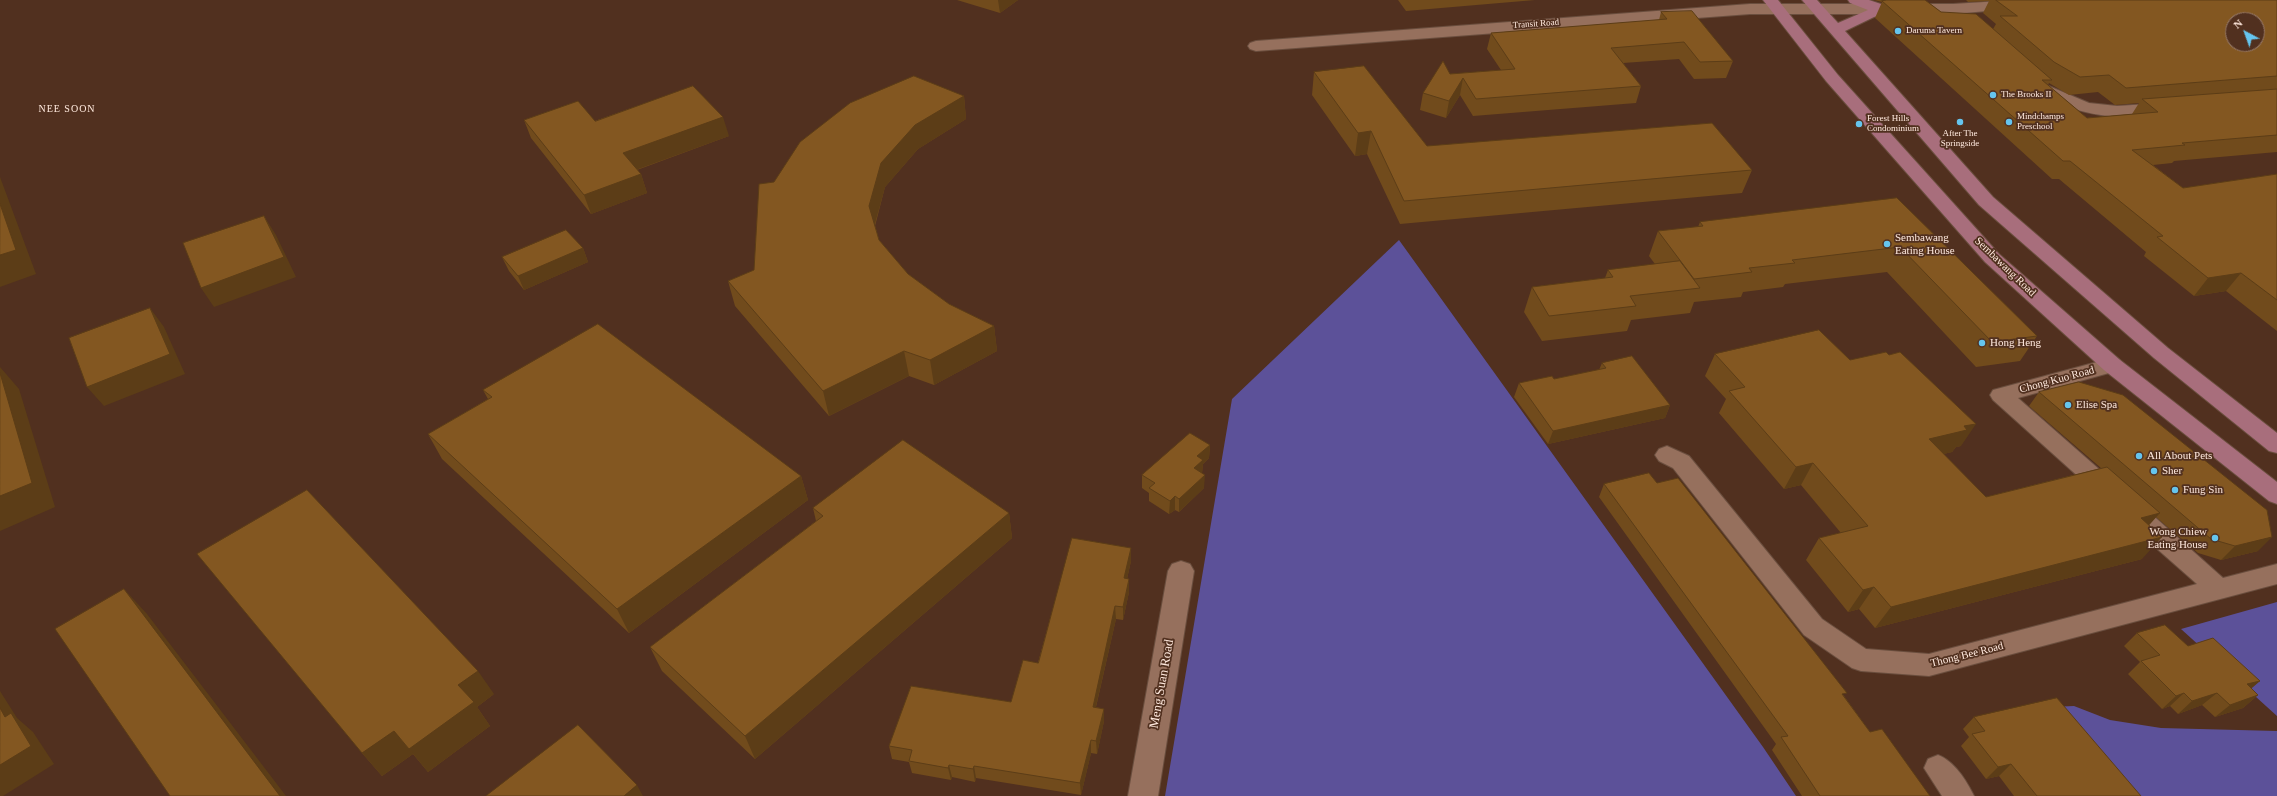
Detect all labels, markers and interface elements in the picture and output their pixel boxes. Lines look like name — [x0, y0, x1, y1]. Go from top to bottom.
north arrow — [2225, 12, 2265, 52]
street label: Transit Road — [1512, 17, 1560, 31]
text: N — [2231, 17, 2245, 31]
marker: Daruma Tavern — [1893, 26, 1903, 36]
place label: Daruma Tavern — [1906, 26, 1962, 36]
marker: The Brooks II — [1988, 90, 1998, 100]
place label: The Brooks II — [2001, 90, 2051, 100]
district label: NEE SOON — [38, 103, 96, 115]
place label: Mindchamps Preschool — [2017, 112, 2064, 133]
place label: Forest Hills Condominium — [1867, 114, 1919, 135]
marker: After The Springside — [1955, 117, 1965, 127]
marker: Mindchamps Preschool — [2004, 117, 2014, 127]
marker: Forest Hills Condominium — [1854, 119, 1864, 129]
place label: After The Springside — [1941, 129, 1979, 150]
place label: Sembawang Eating House — [1895, 231, 1955, 257]
street label: Sembawang Road — [1972, 235, 2038, 299]
marker: Sembawang Eating House — [1882, 239, 1892, 249]
place label: Hong Heng — [1990, 336, 2041, 350]
marker: Hong Heng — [1977, 338, 1987, 348]
street label: Chong Kuo Road — [2018, 364, 2096, 396]
place label: Elise Spa — [2076, 398, 2117, 412]
marker: Elise Spa — [2063, 400, 2073, 410]
place label: All About Pets — [2147, 449, 2212, 463]
marker: All About Pets — [2134, 451, 2144, 461]
place label: Sher — [2162, 464, 2182, 478]
marker: Sher — [2149, 466, 2159, 476]
place label: Fung Sin — [2183, 483, 2223, 497]
marker: Fung Sin — [2170, 485, 2180, 495]
place label: Wong Chiew Eating House — [2147, 525, 2207, 551]
marker: Wong Chiew Eating House — [2210, 533, 2220, 543]
street label: Meng Suan Road — [1146, 638, 1178, 730]
street label: Thong Bee Road — [1929, 640, 2005, 670]

